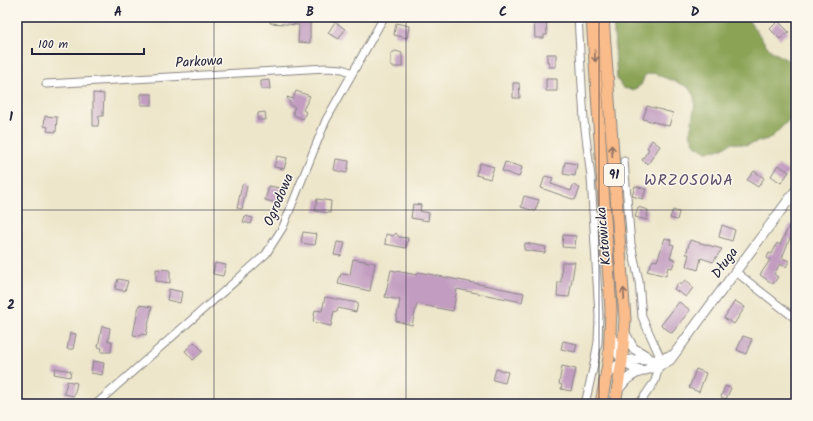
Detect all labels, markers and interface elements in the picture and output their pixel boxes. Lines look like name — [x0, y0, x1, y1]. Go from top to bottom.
text: A — [114, 2, 122, 23]
text: B — [306, 2, 314, 23]
text: C — [499, 2, 507, 23]
text: D — [691, 2, 700, 23]
scale bar — [32, 30, 144, 56]
text: 100 m — [38, 35, 69, 54]
one-way arrow — [591, 49, 599, 62]
street label: Parkowa — [175, 50, 223, 74]
text: 1 — [9, 107, 13, 128]
one-way arrow — [609, 145, 616, 158]
road number: 91 — [604, 164, 624, 186]
district label: WRZOSOWA — [644, 168, 734, 193]
street label: Ogrodowa — [258, 170, 300, 230]
street label: Katowicka — [590, 206, 618, 266]
street label: Długa — [706, 243, 744, 283]
one-way arrow — [620, 288, 628, 301]
text: 2 — [7, 295, 15, 316]

